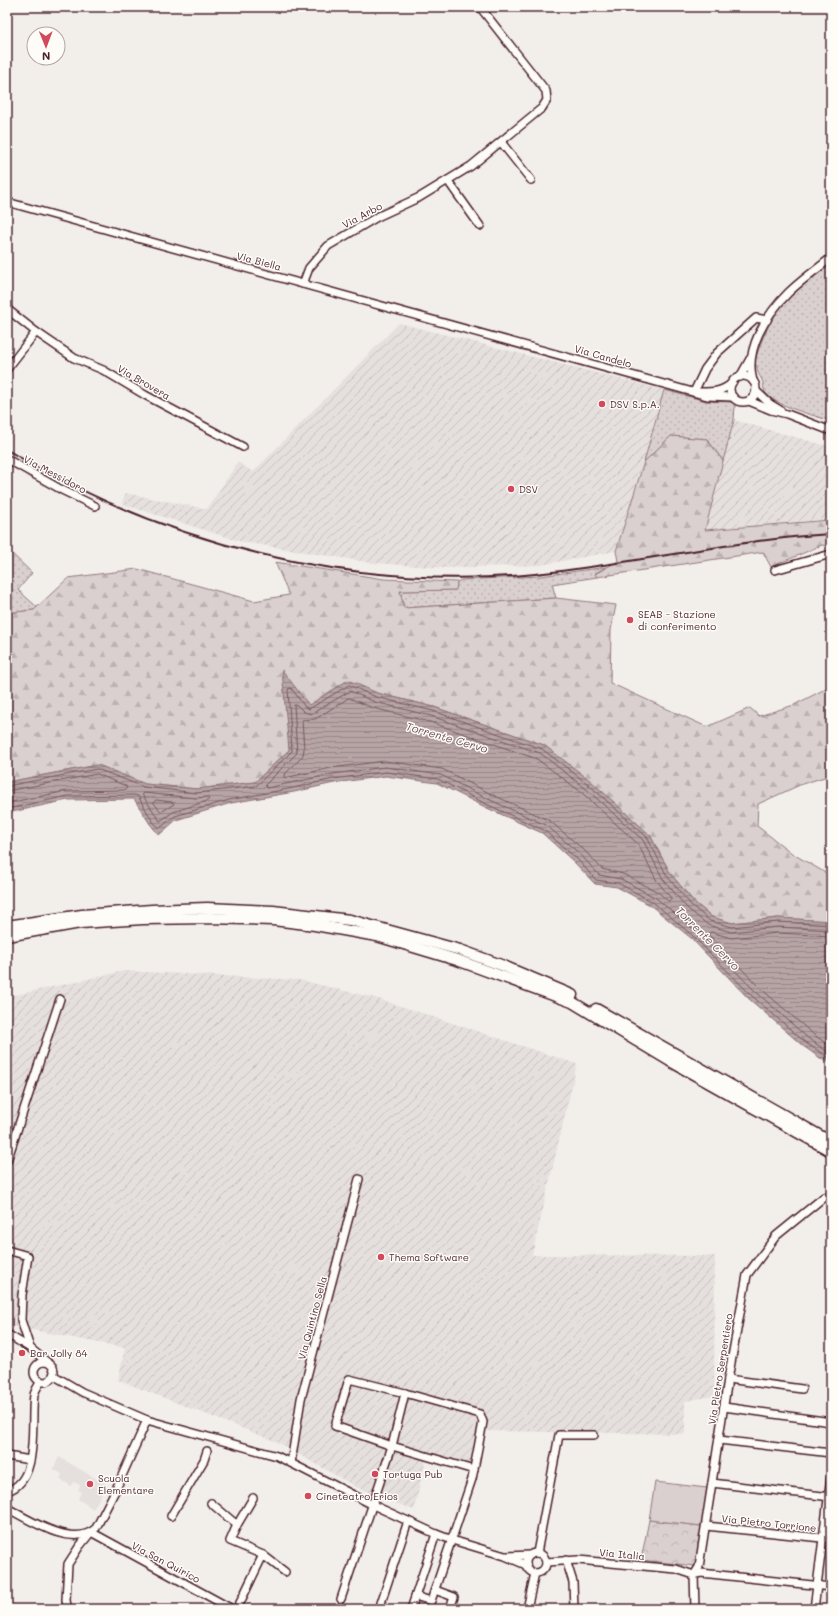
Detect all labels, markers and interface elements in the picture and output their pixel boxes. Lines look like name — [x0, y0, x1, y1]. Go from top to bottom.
north arrow — [26, 26, 66, 66]
text: N — [42, 49, 50, 64]
street label: Via Arbo — [340, 199, 384, 231]
street label: Via Biella — [235, 248, 283, 274]
street label: Via Candelo — [573, 341, 633, 371]
street label: Via Brovera — [115, 361, 173, 403]
place label: DSV S.p.A. — [610, 397, 660, 411]
marker: DSV S.p.A. — [597, 399, 607, 409]
street label: Via Messidoro — [21, 452, 89, 496]
place label: DSV — [519, 482, 538, 496]
marker: DSV — [506, 484, 516, 494]
place label: SEAB - Stazione di conferimento — [638, 607, 716, 633]
marker: SEAB - Stazione di conferimento — [625, 615, 635, 625]
water label: Torrente Cervo — [404, 718, 490, 756]
water label: Torrente Cervo — [673, 903, 743, 973]
place label: Thema Software — [389, 1250, 469, 1264]
marker: Thema Software — [376, 1252, 386, 1262]
street label: Via Quintino Sella — [294, 1275, 330, 1361]
street label: Via Pietro Serpentiero — [704, 1312, 736, 1425]
place label: Bar Jolly 84 — [30, 1346, 88, 1360]
marker: Bar Jolly 84 — [17, 1348, 27, 1358]
place label: Tortuga Pub — [383, 1467, 443, 1481]
marker: Tortuga Pub — [370, 1469, 380, 1479]
place label: Scuola Elementare — [98, 1471, 154, 1497]
marker: Scuola Elementare — [85, 1479, 95, 1489]
place label: Cineteatro Erios — [316, 1489, 398, 1503]
marker: Cineteatro Erios — [303, 1491, 313, 1501]
street label: Via Pietro Torrione — [721, 1511, 817, 1535]
street label: Via San Quirico — [129, 1538, 203, 1586]
street label: Via Italia — [599, 1545, 645, 1563]

